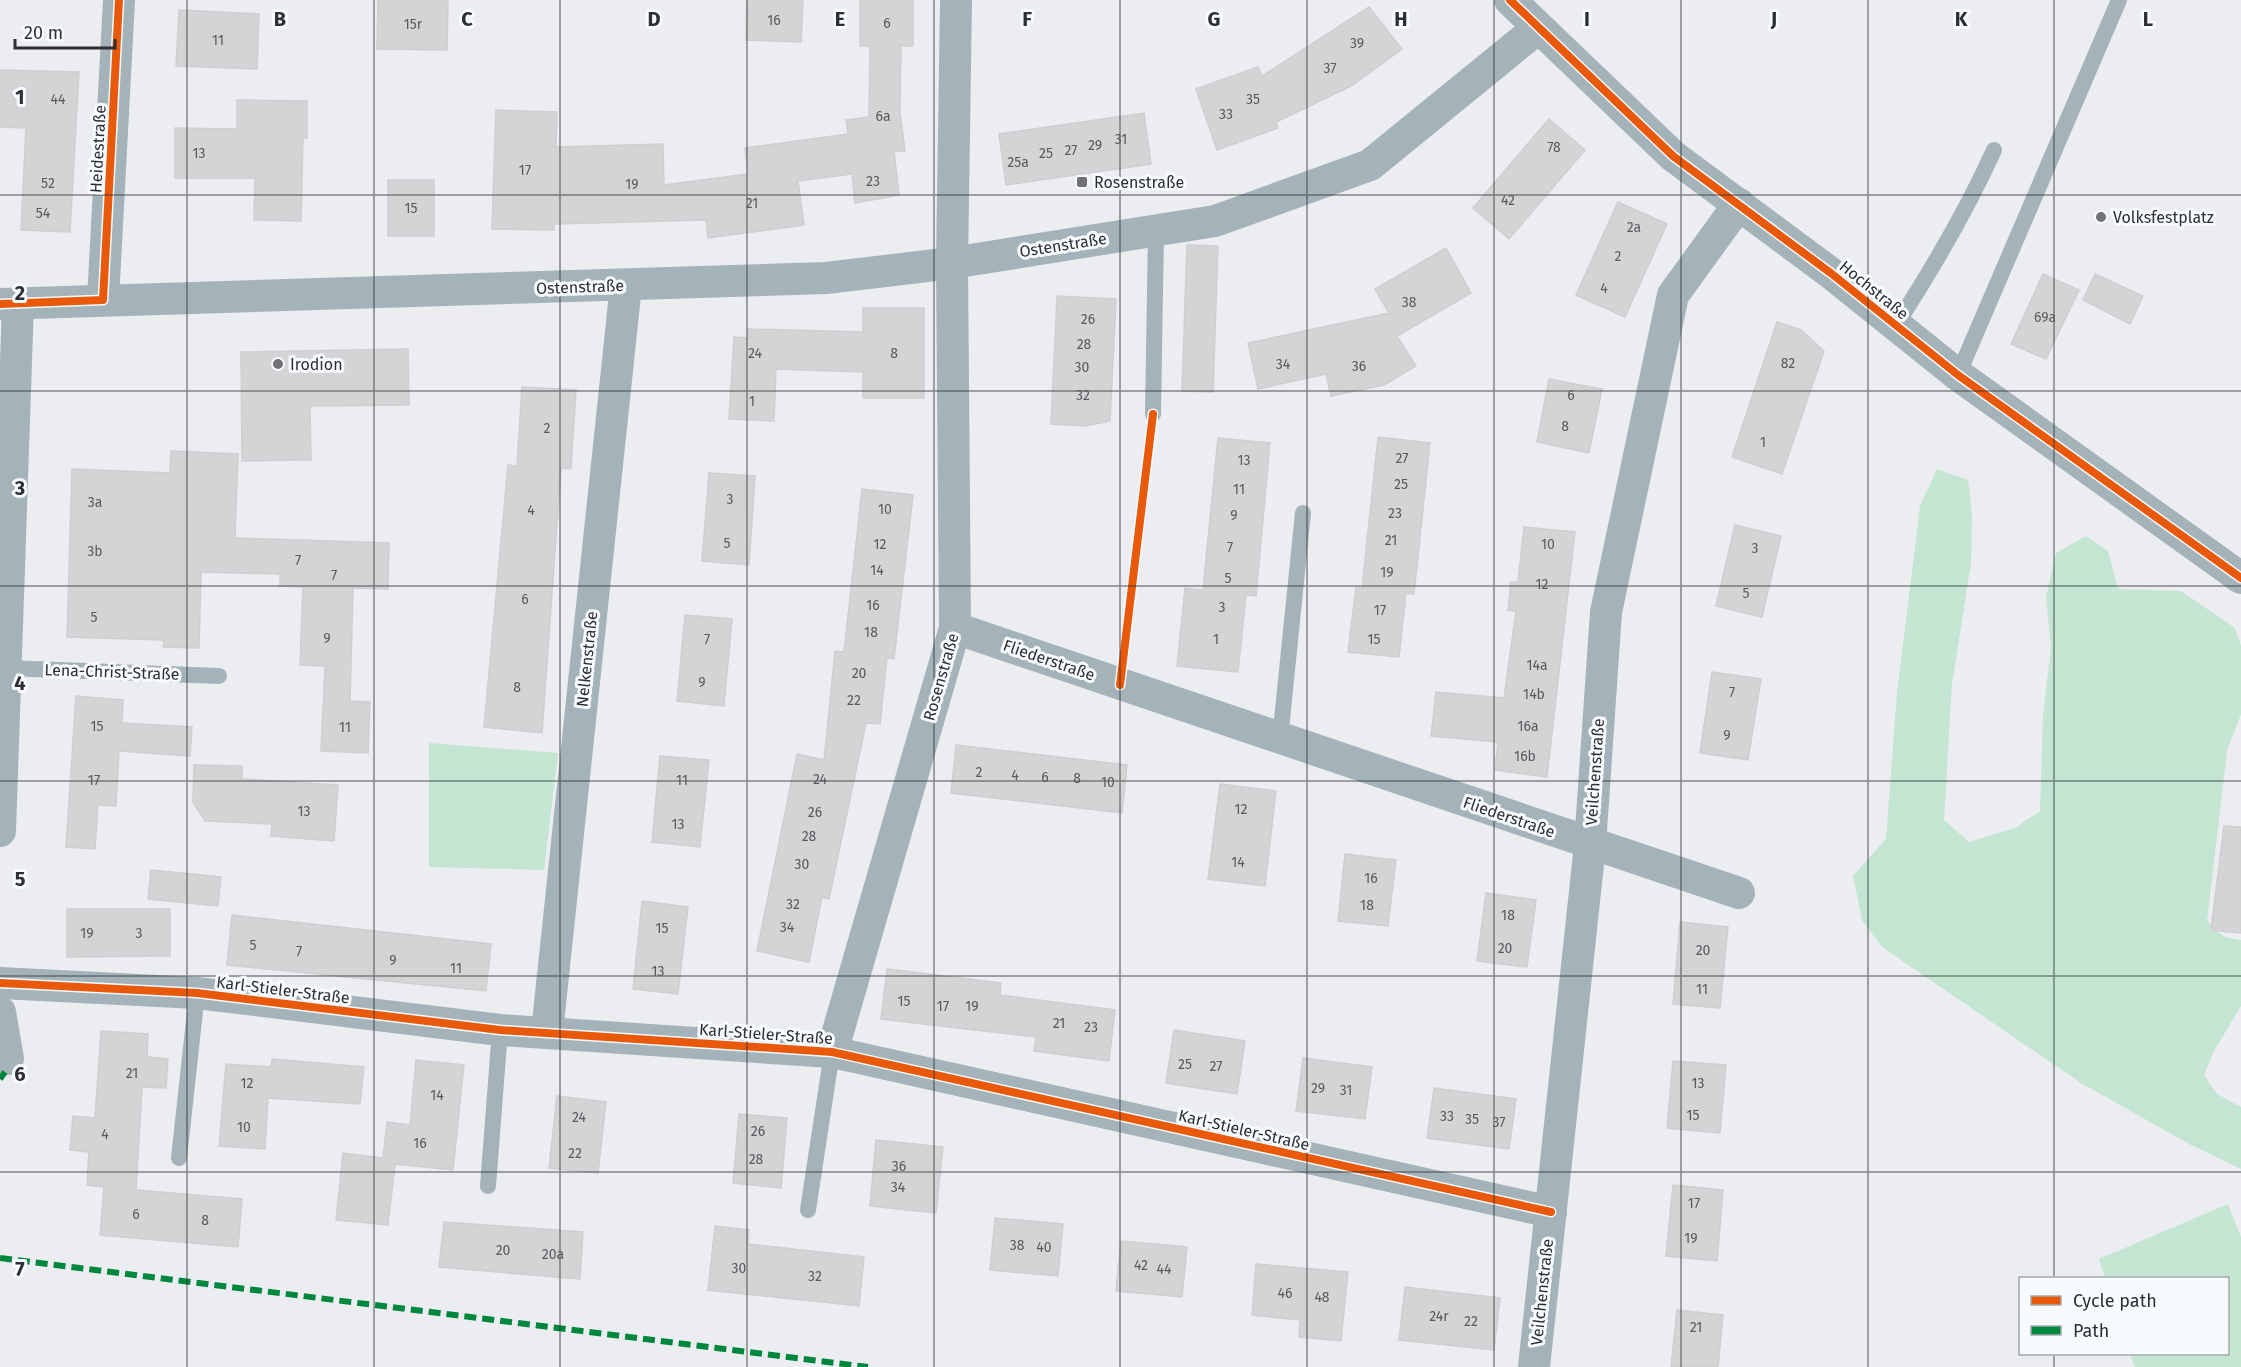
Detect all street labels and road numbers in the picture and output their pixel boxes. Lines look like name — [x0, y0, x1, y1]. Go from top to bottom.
street label: Heidestraße — [86, 104, 110, 194]
street label: Ostenstraße — [1018, 229, 1108, 261]
street label: Hochstraße — [1836, 256, 1912, 324]
street label: Ostenstraße — [536, 276, 624, 298]
street label: Nelkenstraße — [573, 610, 601, 708]
street label: Rosenstraße — [919, 631, 963, 723]
street label: Fliederstraße — [1001, 635, 1097, 685]
street label: Lena-Christ-Straße — [44, 660, 180, 684]
street label: Veilchenstraße — [1582, 718, 1608, 826]
street label: Fliederstraße — [1461, 792, 1557, 842]
street label: Karl-Stieler-Straße — [215, 972, 351, 1008]
street label: Karl-Stieler-Straße — [698, 1020, 834, 1048]
street label: Karl-Stieler-Straße — [1177, 1106, 1311, 1154]
street label: Veilchenstraße — [1527, 1238, 1557, 1346]

